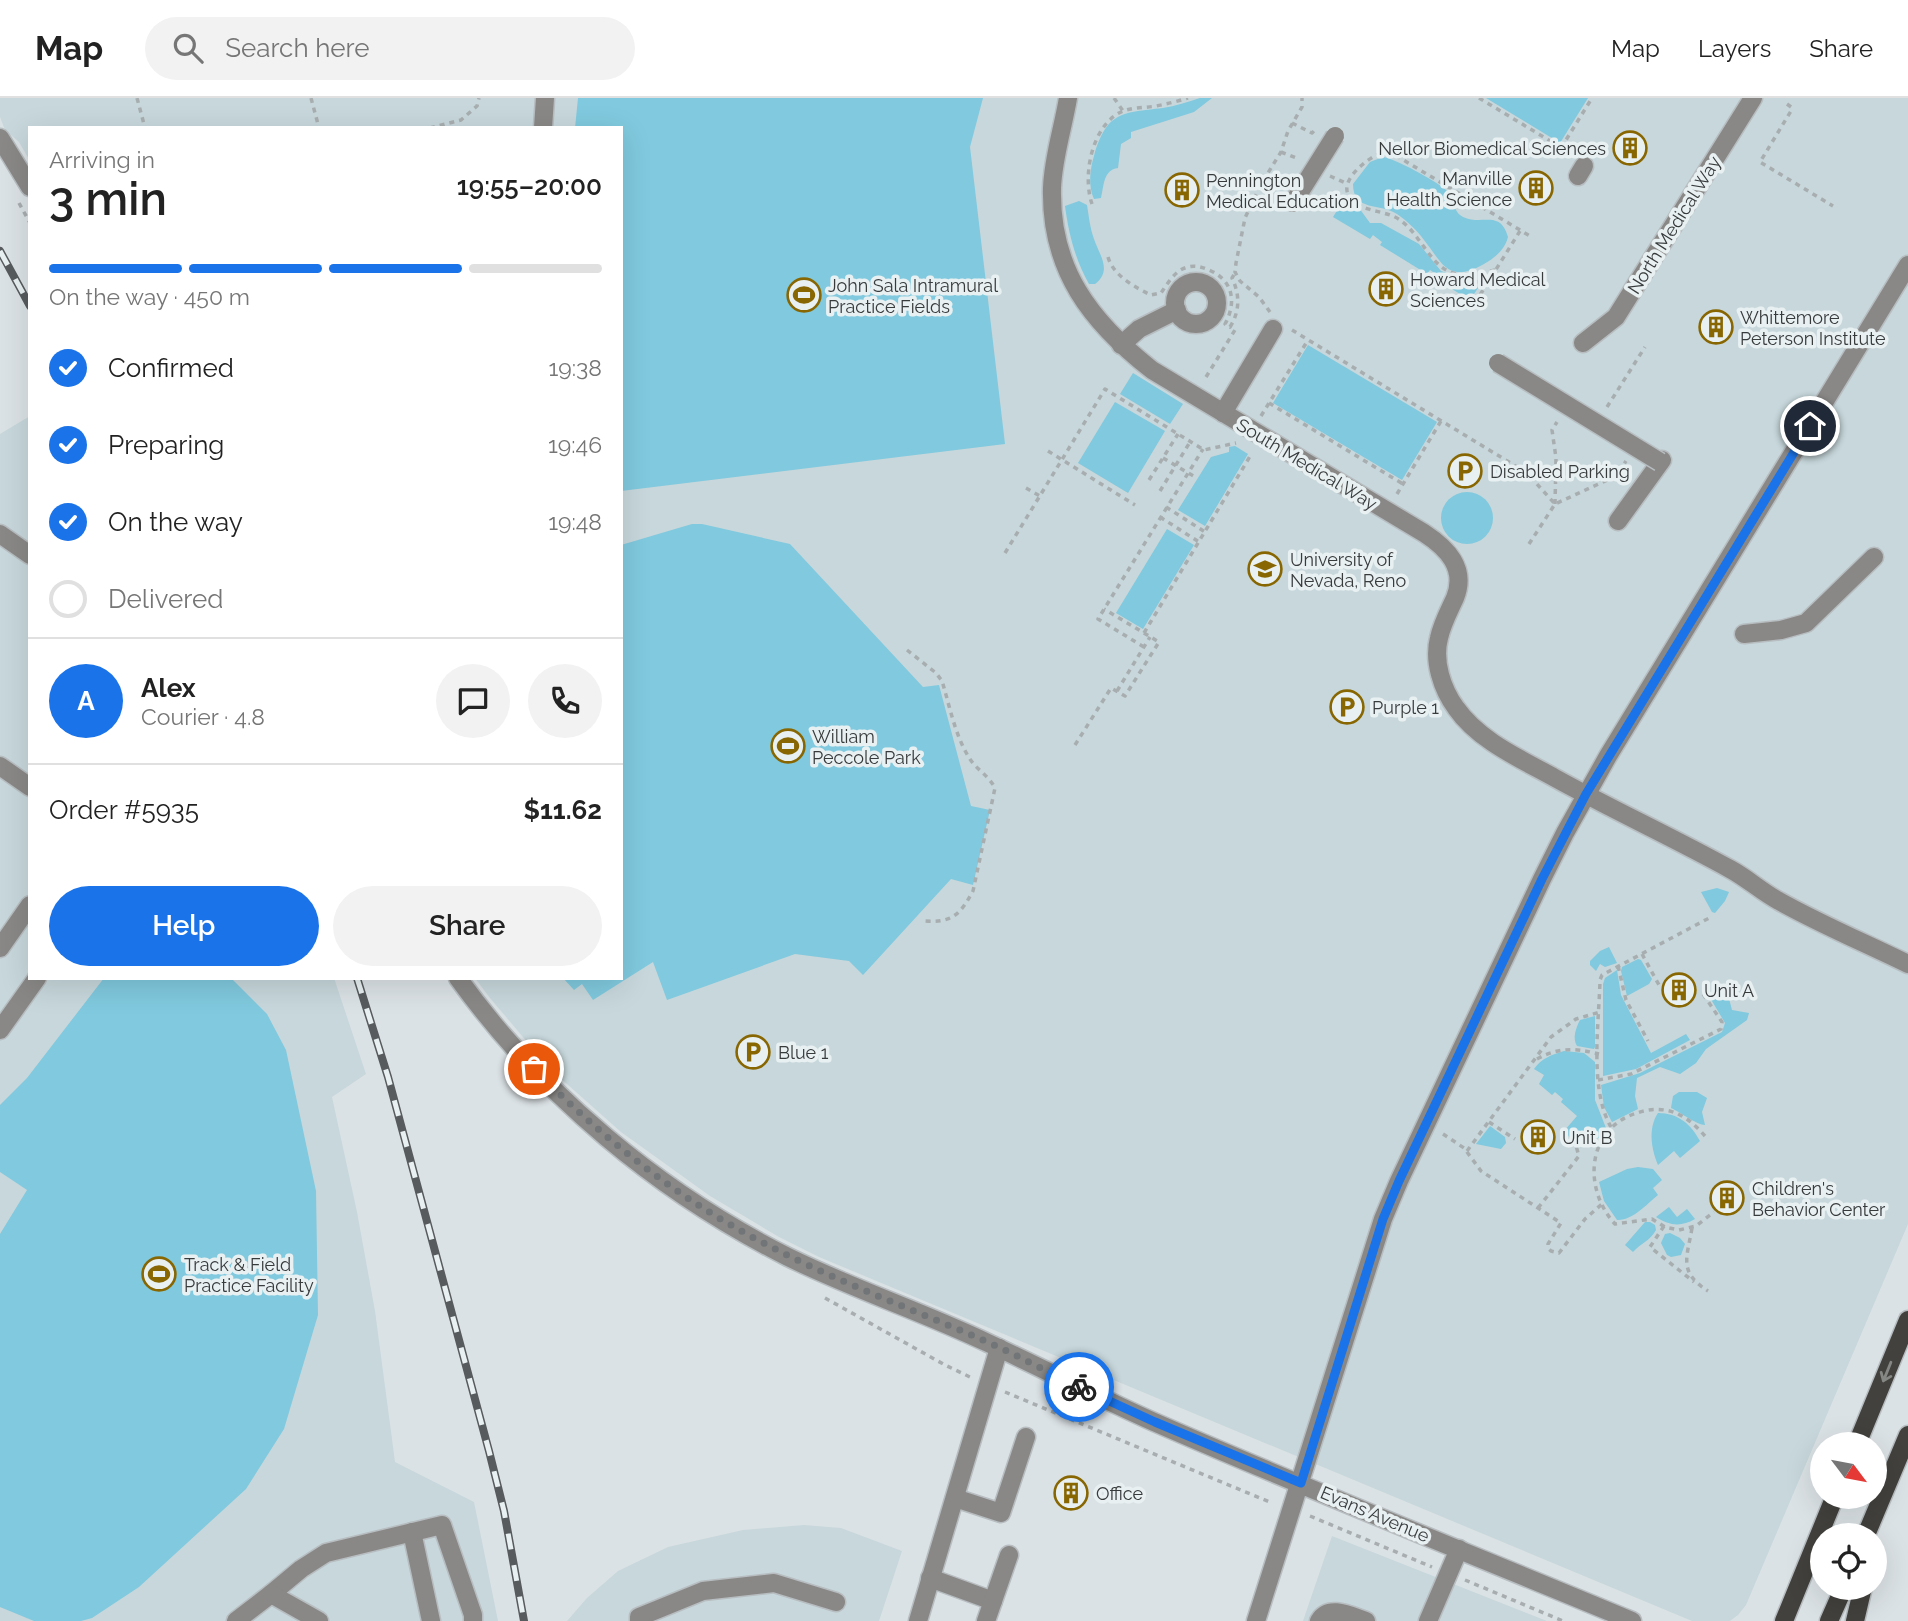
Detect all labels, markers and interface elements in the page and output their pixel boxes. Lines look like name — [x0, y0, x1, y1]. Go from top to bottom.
search box — [145, 17, 635, 80]
text: Map — [35, 29, 103, 68]
icon: search — [169, 29, 207, 67]
text: Search here — [225, 33, 370, 63]
text: Map — [1611, 34, 1660, 63]
text: Layers — [1698, 34, 1771, 63]
text: Share — [1809, 34, 1873, 63]
building icon: Nellor Biomedical Sciences — [1611, 129, 1649, 167]
place label: Nellor Biomedical Sciences — [1378, 138, 1606, 159]
text: Arriving in — [49, 146, 155, 173]
street label: North Medical Way — [1623, 152, 1725, 298]
place label: Manville Health Science — [1386, 168, 1512, 210]
building icon: Manville Health Science — [1517, 169, 1555, 207]
place label: Pennington Medical Education — [1206, 170, 1359, 212]
text: 19:55–20:00 — [457, 171, 602, 201]
building icon: Pennington Medical Education — [1163, 171, 1201, 209]
text: 3 min — [49, 172, 167, 226]
place label: Howard Medical Sciences — [1410, 269, 1546, 311]
building icon: Howard Medical Sciences — [1367, 270, 1405, 308]
place label: John Sala Intramural Practice Fields — [828, 275, 998, 317]
sports icon: John Sala Intramural Practice Fields — [785, 276, 823, 314]
text: On the way · 450 m — [49, 283, 250, 310]
place label: Whittemore Peterson Institute — [1740, 307, 1886, 349]
building icon: Whittemore Peterson Institute — [1697, 308, 1735, 346]
icon: check — [49, 349, 87, 387]
text: Confirmed — [108, 353, 234, 383]
text: 19:38 — [548, 354, 602, 381]
pin — [1780, 396, 1840, 456]
icon: home — [1791, 407, 1829, 445]
street label: South Medical Way — [1233, 414, 1381, 514]
icon: check — [49, 426, 87, 464]
text: Preparing — [108, 430, 224, 460]
text: 19:46 — [548, 431, 602, 458]
parking icon: Disabled Parking — [1446, 452, 1484, 490]
place label: Disabled Parking — [1490, 461, 1630, 482]
icon: check — [49, 503, 87, 541]
text: On the way — [108, 507, 243, 537]
text: 19:48 — [548, 508, 602, 535]
place label: University of Nevada, Reno — [1290, 549, 1406, 591]
school or university icon: University of Nevada, Reno — [1246, 550, 1284, 588]
text: Delivered — [108, 584, 223, 614]
button: chat — [436, 664, 510, 738]
button: phone — [528, 664, 602, 738]
text: Alex — [141, 673, 196, 703]
text: A — [77, 686, 95, 716]
parking icon: Purple 1 — [1328, 688, 1366, 726]
place label: Purple 1 — [1372, 697, 1439, 718]
text: Courier · 4.8 — [141, 703, 265, 730]
place label: William Peccole Park — [812, 726, 921, 768]
sports icon: William Peccole Park — [769, 727, 807, 765]
text: Order #5935 — [49, 795, 199, 825]
text: $11.62 — [524, 795, 602, 825]
button: Help — [49, 886, 319, 966]
button: Share — [333, 886, 602, 966]
building icon: Unit A — [1660, 971, 1698, 1009]
place label: Unit A — [1704, 980, 1754, 1001]
parking icon: Blue 1 — [734, 1033, 772, 1071]
pin — [504, 1039, 564, 1099]
place label: Blue 1 — [778, 1042, 829, 1063]
icon: bag — [515, 1050, 553, 1088]
building icon: Unit B — [1519, 1118, 1557, 1156]
place label: Unit B — [1562, 1127, 1613, 1148]
place label: Children's Behavior Center — [1752, 1178, 1886, 1220]
building icon: Children's Behavior Center — [1708, 1179, 1746, 1217]
place label: Track & Field Practice Facility — [184, 1254, 314, 1296]
sports icon: Track & Field Practice Facility — [140, 1255, 178, 1293]
courier — [1044, 1352, 1114, 1422]
one-way arrow — [1879, 1360, 1892, 1382]
icon: bike — [1060, 1368, 1098, 1406]
north arrow — [1810, 1432, 1886, 1508]
map controls — [1810, 1432, 1887, 1600]
building icon: Office — [1052, 1474, 1090, 1512]
street label: Evans Avenue — [1317, 1482, 1433, 1547]
place label: Office — [1096, 1483, 1144, 1504]
button: locate — [1810, 1523, 1887, 1600]

